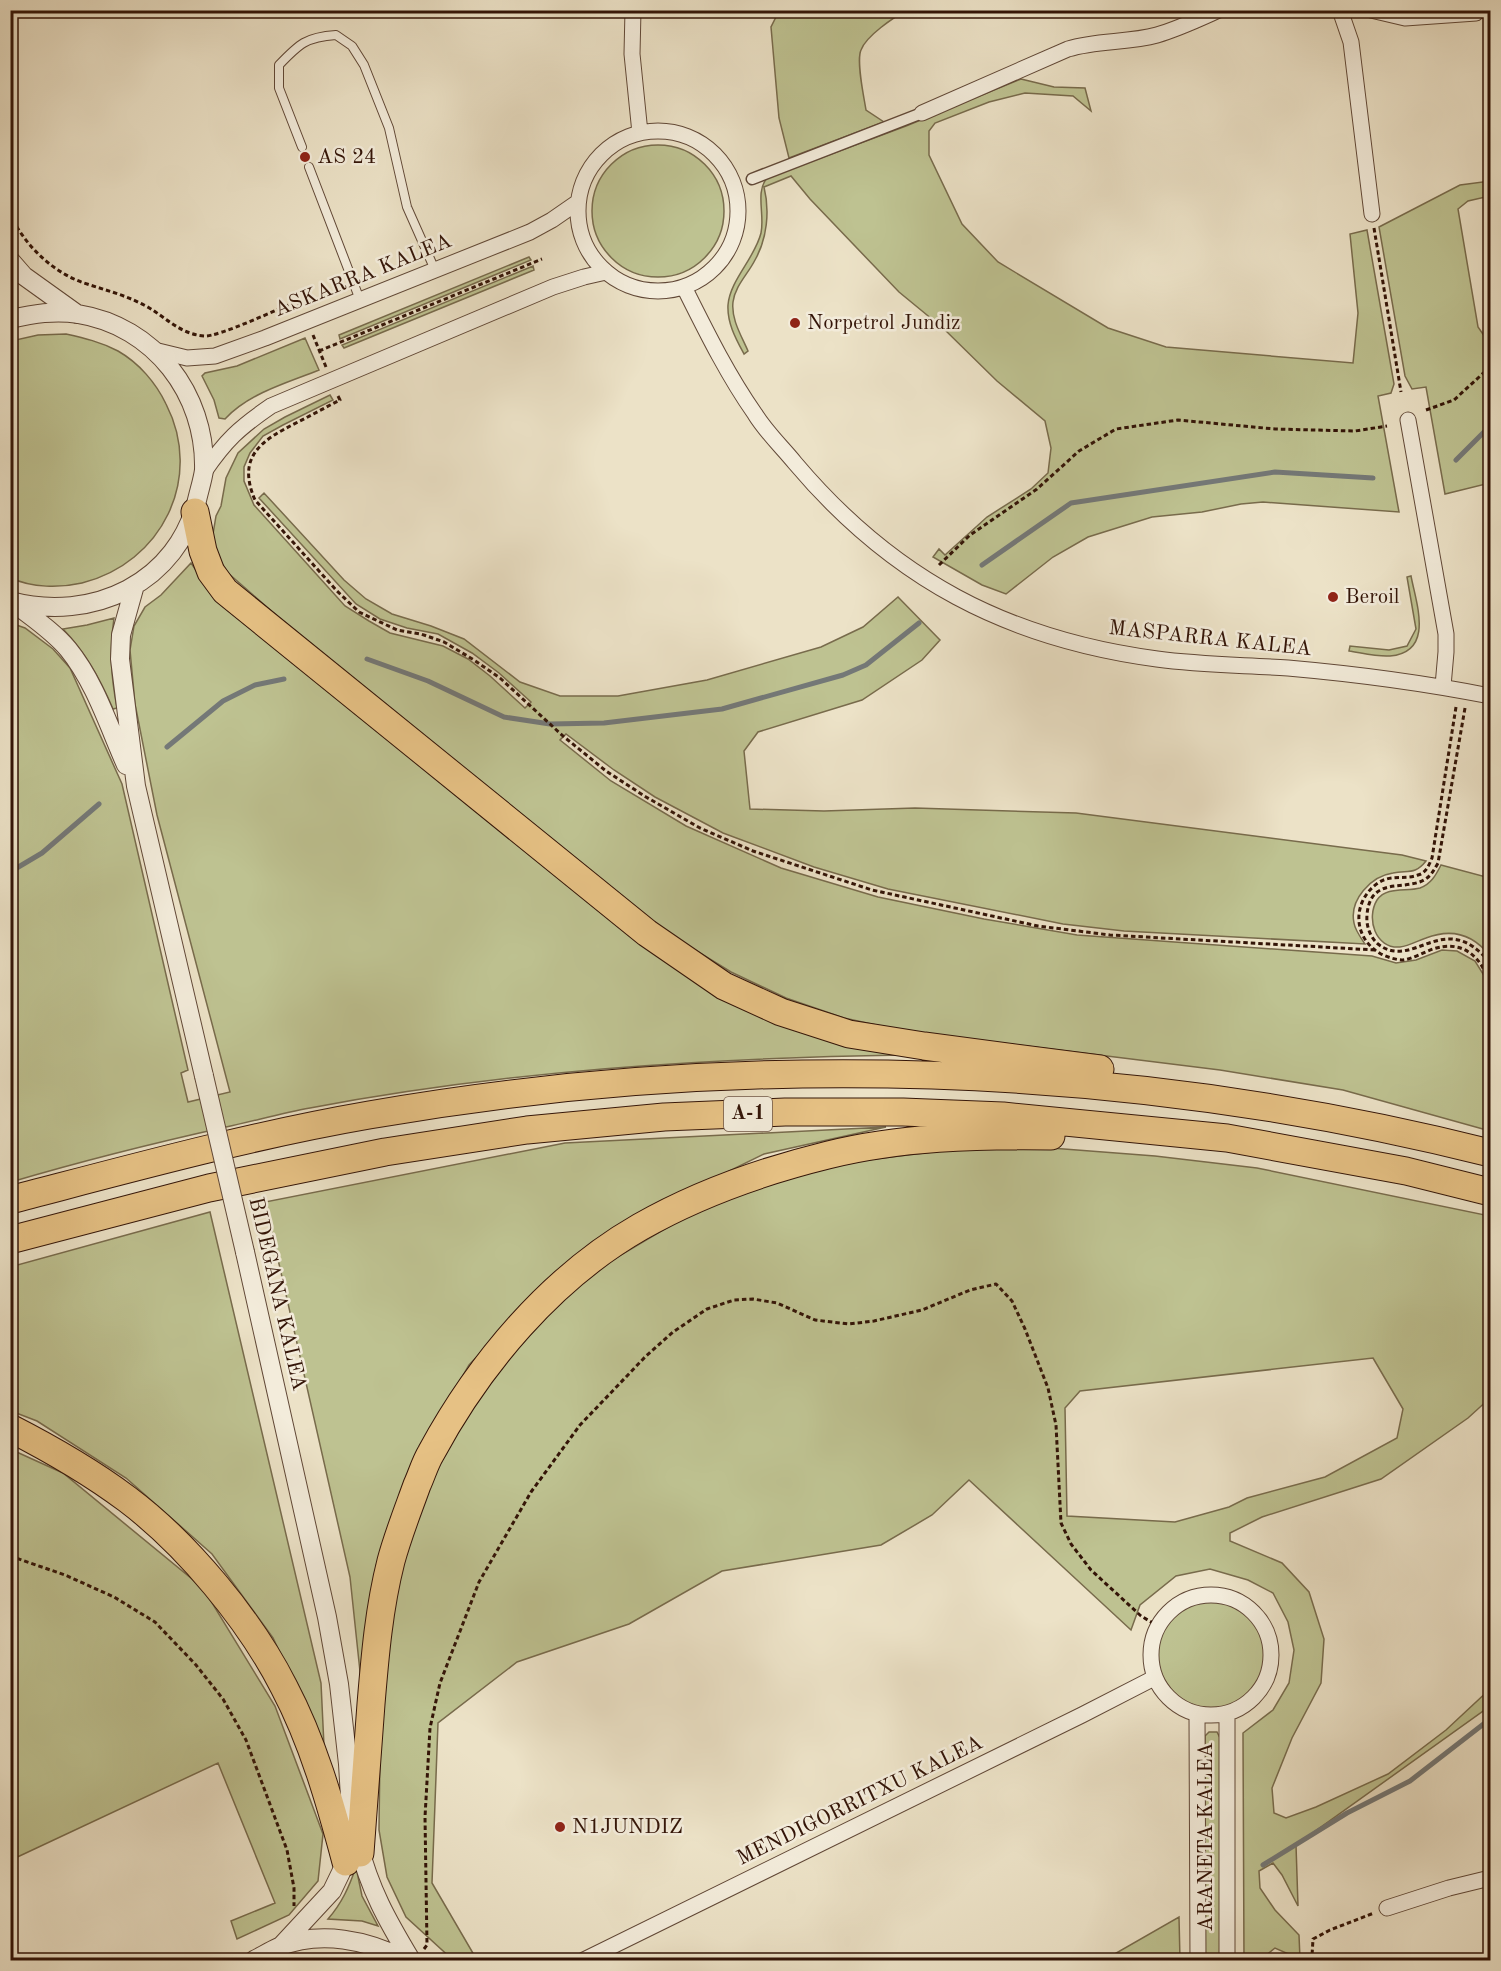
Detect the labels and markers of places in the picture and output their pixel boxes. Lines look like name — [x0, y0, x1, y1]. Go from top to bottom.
place label: AS 24 — [317, 147, 376, 168]
marker: AS 24 — [298, 150, 312, 164]
place label: Norpetrol Jundiz — [807, 313, 960, 334]
marker: Norpetrol Jundiz — [788, 316, 802, 330]
place label: Beroil — [1345, 587, 1400, 608]
marker: Beroil — [1326, 590, 1340, 604]
place label: N1JUNDIZ — [572, 1817, 683, 1838]
marker: N1JUNDIZ — [553, 1820, 567, 1834]

